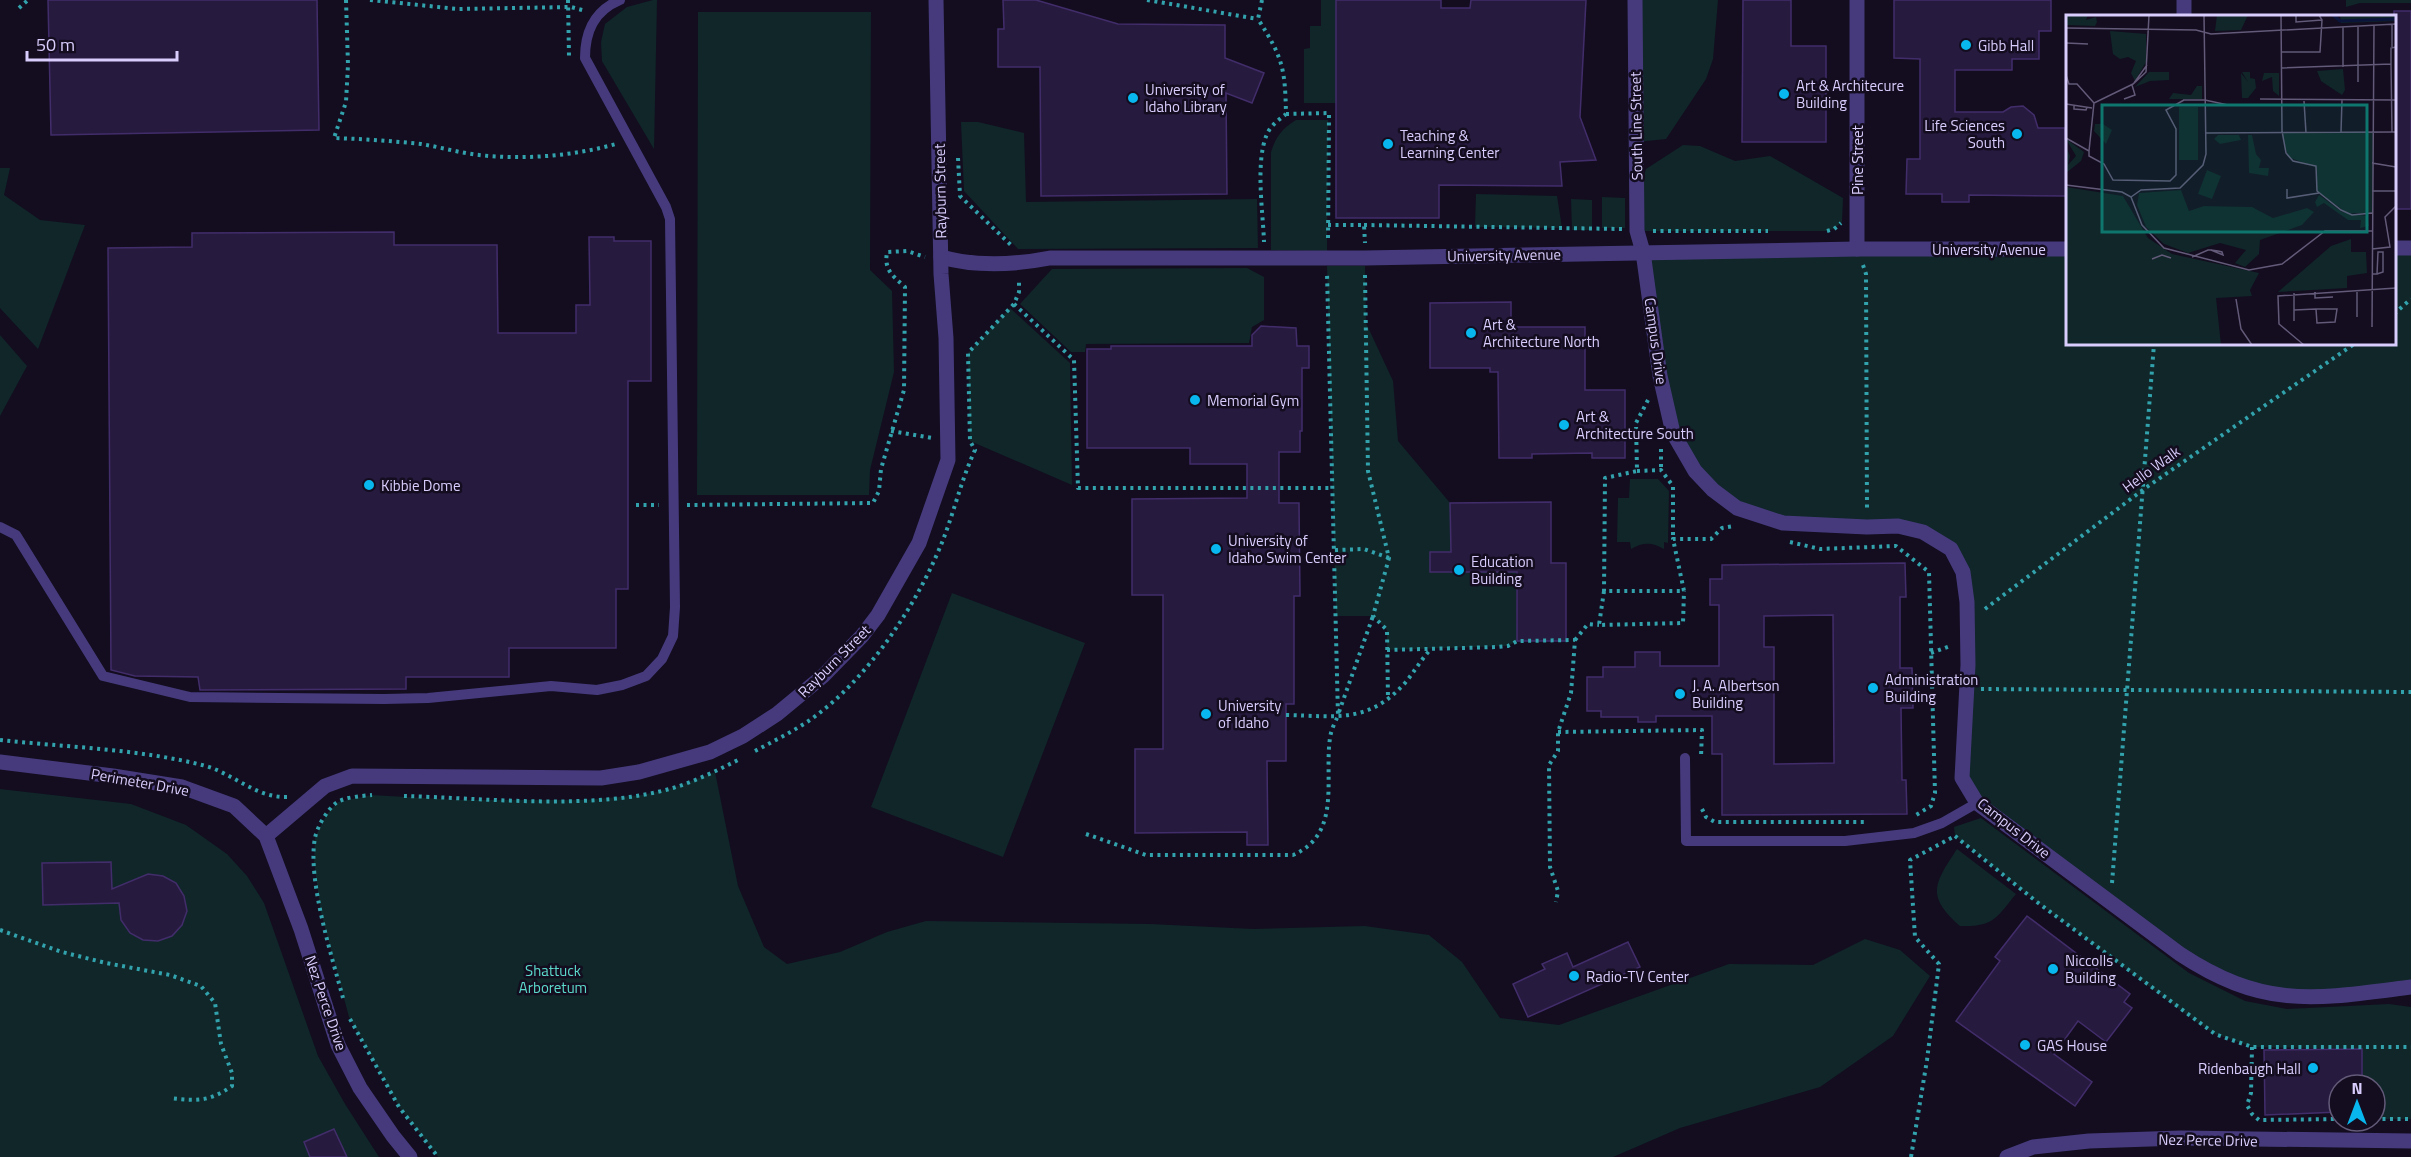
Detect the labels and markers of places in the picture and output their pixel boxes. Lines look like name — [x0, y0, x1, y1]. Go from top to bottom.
place label: Gibb Hall — [1978, 34, 2034, 57]
marker: Gibb Hall — [1959, 38, 1973, 52]
place label: Art & Architecure Building — [1796, 74, 1904, 114]
place label: University of Idaho Library — [1145, 78, 1227, 118]
marker: Art & Architecure Building — [1777, 87, 1791, 101]
marker: University of Idaho Library — [1126, 91, 1140, 105]
place label: Life Sciences South — [1924, 114, 2005, 154]
place label: Teaching & Learning Center — [1400, 124, 1499, 164]
marker: Life Sciences South — [2010, 127, 2024, 141]
marker: Teaching & Learning Center — [1381, 137, 1395, 151]
place label: Art & Architecture North — [1483, 313, 1600, 353]
marker: Art & Architecture North — [1464, 326, 1478, 340]
place label: Memorial Gym — [1207, 389, 1299, 412]
marker: Memorial Gym — [1188, 393, 1202, 407]
place label: Art & Architecture South — [1576, 405, 1694, 445]
marker: Art & Architecture South — [1557, 418, 1571, 432]
place label: Kibbie Dome — [381, 474, 460, 497]
marker: Kibbie Dome — [362, 478, 376, 492]
place label: University of Idaho Swim Center — [1228, 529, 1347, 569]
marker: University of Idaho Swim Center — [1209, 542, 1223, 556]
place label: Education Building — [1471, 550, 1534, 590]
marker: Education Building — [1452, 563, 1466, 577]
place label: Administration Building — [1885, 668, 1978, 708]
place label: J. A. Albertson Building — [1692, 674, 1780, 714]
marker: Administration Building — [1866, 681, 1880, 695]
marker: J. A. Albertson Building — [1673, 687, 1687, 701]
place label: University of Idaho — [1218, 694, 1282, 734]
marker: University of Idaho — [1199, 707, 1213, 721]
place label: Niccolls Building — [2065, 949, 2116, 989]
marker: Niccolls Building — [2046, 962, 2060, 976]
place label: Radio-TV Center — [1586, 965, 1689, 988]
marker: Radio-TV Center — [1567, 969, 1581, 983]
place label: GAS House — [2037, 1034, 2107, 1057]
marker: GAS House — [2018, 1038, 2032, 1052]
place label: Ridenbaugh Hall — [2198, 1057, 2301, 1080]
marker: Ridenbaugh Hall — [2306, 1061, 2320, 1075]

